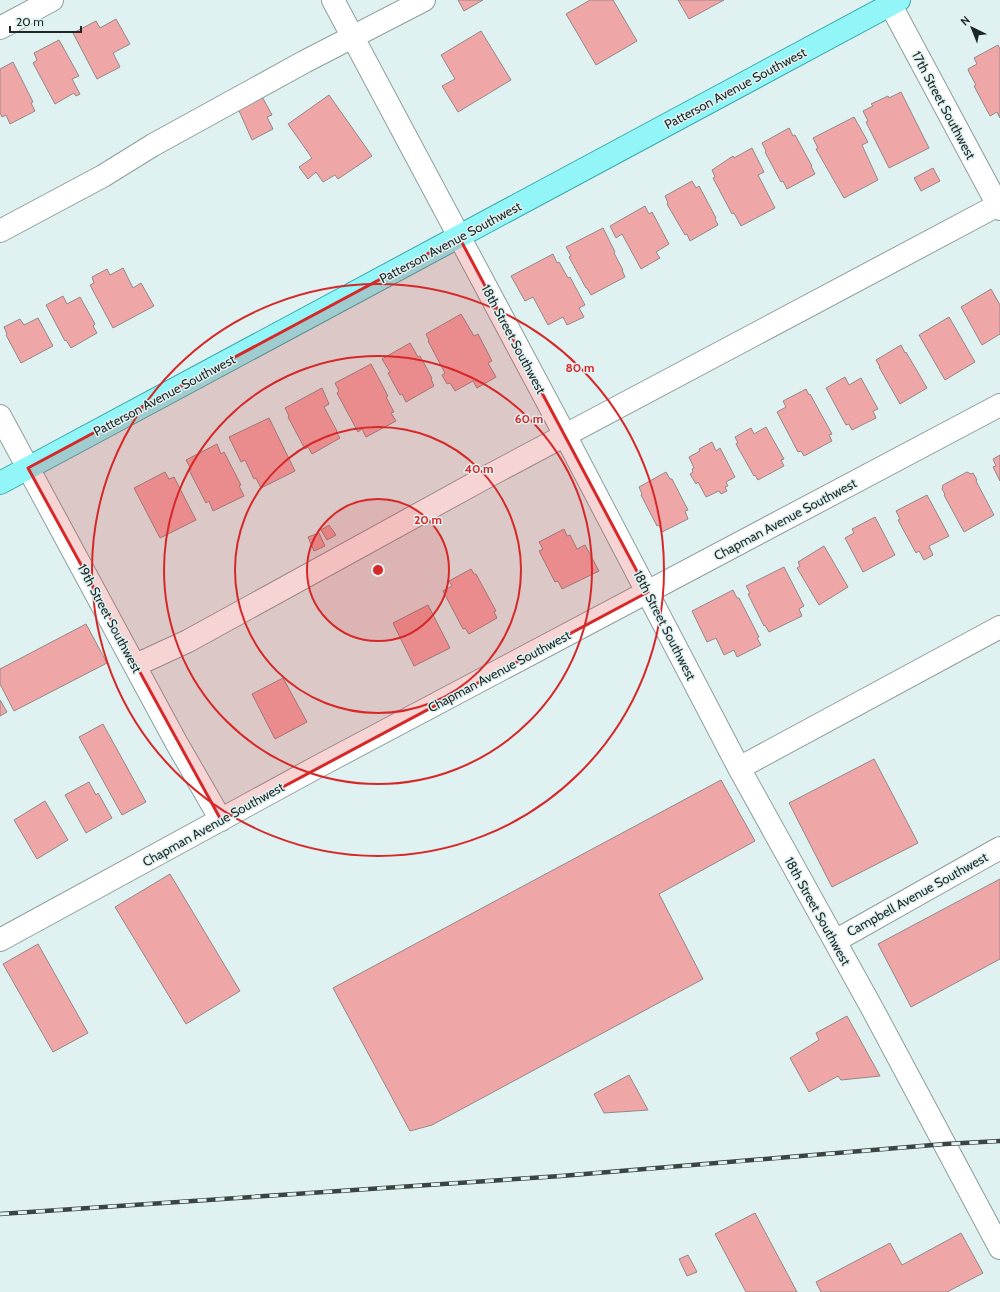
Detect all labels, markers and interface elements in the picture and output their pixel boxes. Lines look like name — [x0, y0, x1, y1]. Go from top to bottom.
scale bar — [10, 8, 81, 34]
north arrow — [952, 8, 992, 48]
text: N — [958, 13, 973, 28]
text: 20 m — [16, 14, 44, 29]
street label: Patterson Avenue Southwest — [661, 43, 809, 132]
street label: 17th Street Southwest — [909, 48, 980, 162]
street label: Patterson Avenue Southwest — [376, 197, 524, 286]
street label: 18th Street Southwest — [478, 282, 550, 397]
street label: Patterson Avenue Southwest — [90, 350, 238, 439]
text: 80 m — [566, 360, 594, 375]
text: 60 m — [515, 411, 543, 426]
text: 40 m — [464, 461, 494, 476]
street label: Chapman Avenue Southwest — [711, 474, 860, 563]
text: 20 m — [414, 512, 442, 527]
street label: 19th Street Southwest — [75, 561, 146, 676]
centre of rings — [371, 563, 385, 577]
street label: 18th Street Southwest — [630, 567, 700, 683]
street label: Chapman Avenue Southwest — [425, 626, 574, 715]
street label: Chapman Avenue Southwest — [140, 778, 287, 870]
street label: Campbell Avenue Southwest — [844, 848, 991, 939]
street label: 18th Street Southwest — [782, 854, 855, 969]

